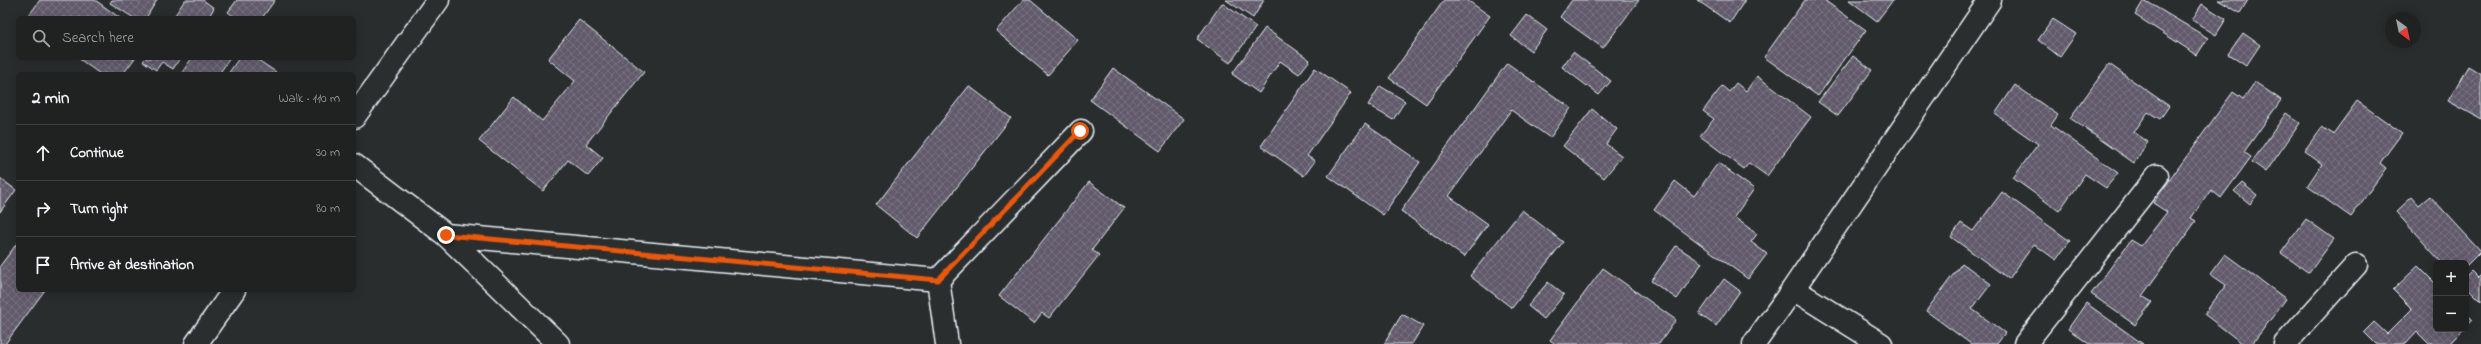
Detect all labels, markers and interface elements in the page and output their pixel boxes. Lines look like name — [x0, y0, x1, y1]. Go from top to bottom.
north arrow — [2385, 12, 2421, 48]
search box — [16, 16, 356, 60]
icon: search — [30, 27, 52, 49]
text: Search here — [62, 27, 134, 49]
text: 2 min — [32, 86, 69, 111]
text: Walk · 110 m — [279, 89, 340, 108]
route start — [1071, 122, 1089, 140]
icon: ahead — [32, 142, 54, 164]
text: Continue — [70, 142, 124, 164]
text: 30 m — [316, 143, 340, 162]
icon: right — [32, 198, 54, 220]
text: Turn right — [70, 198, 128, 220]
text: 80 m — [316, 199, 340, 218]
route end — [437, 226, 455, 244]
icon: arrive — [32, 254, 54, 276]
text: Arrive at destination — [70, 254, 194, 276]
map controls — [2433, 260, 2469, 332]
button: + — [2433, 260, 2469, 296]
button: − — [2433, 296, 2469, 332]

